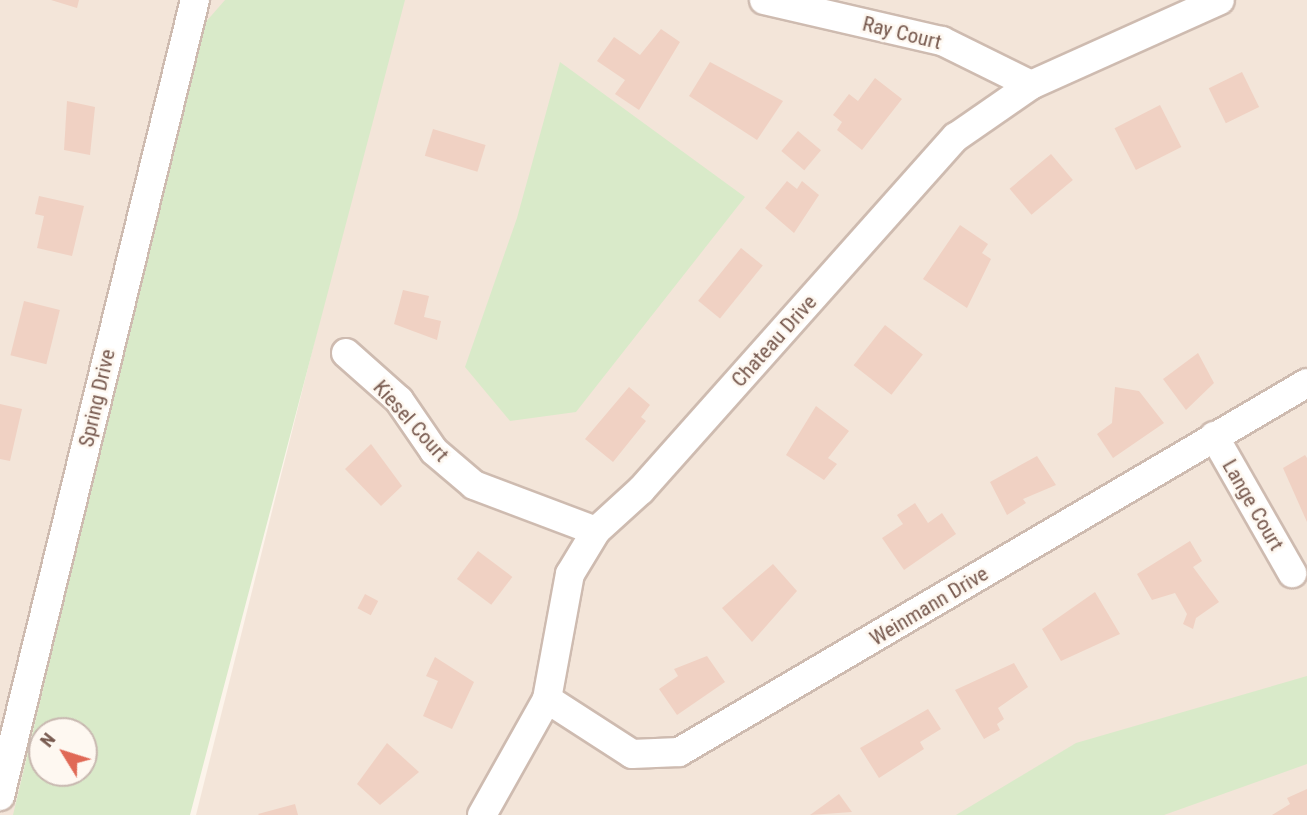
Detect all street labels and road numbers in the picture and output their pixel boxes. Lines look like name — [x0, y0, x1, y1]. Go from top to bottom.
street label: Ray Court — [860, 11, 944, 55]
street label: Chateau Drive — [726, 290, 822, 392]
street label: Spring Drive — [74, 347, 120, 449]
street label: Kiesel Court — [368, 375, 454, 467]
street label: Lange Court — [1217, 455, 1289, 555]
street label: Weinmann Drive — [865, 561, 993, 651]

